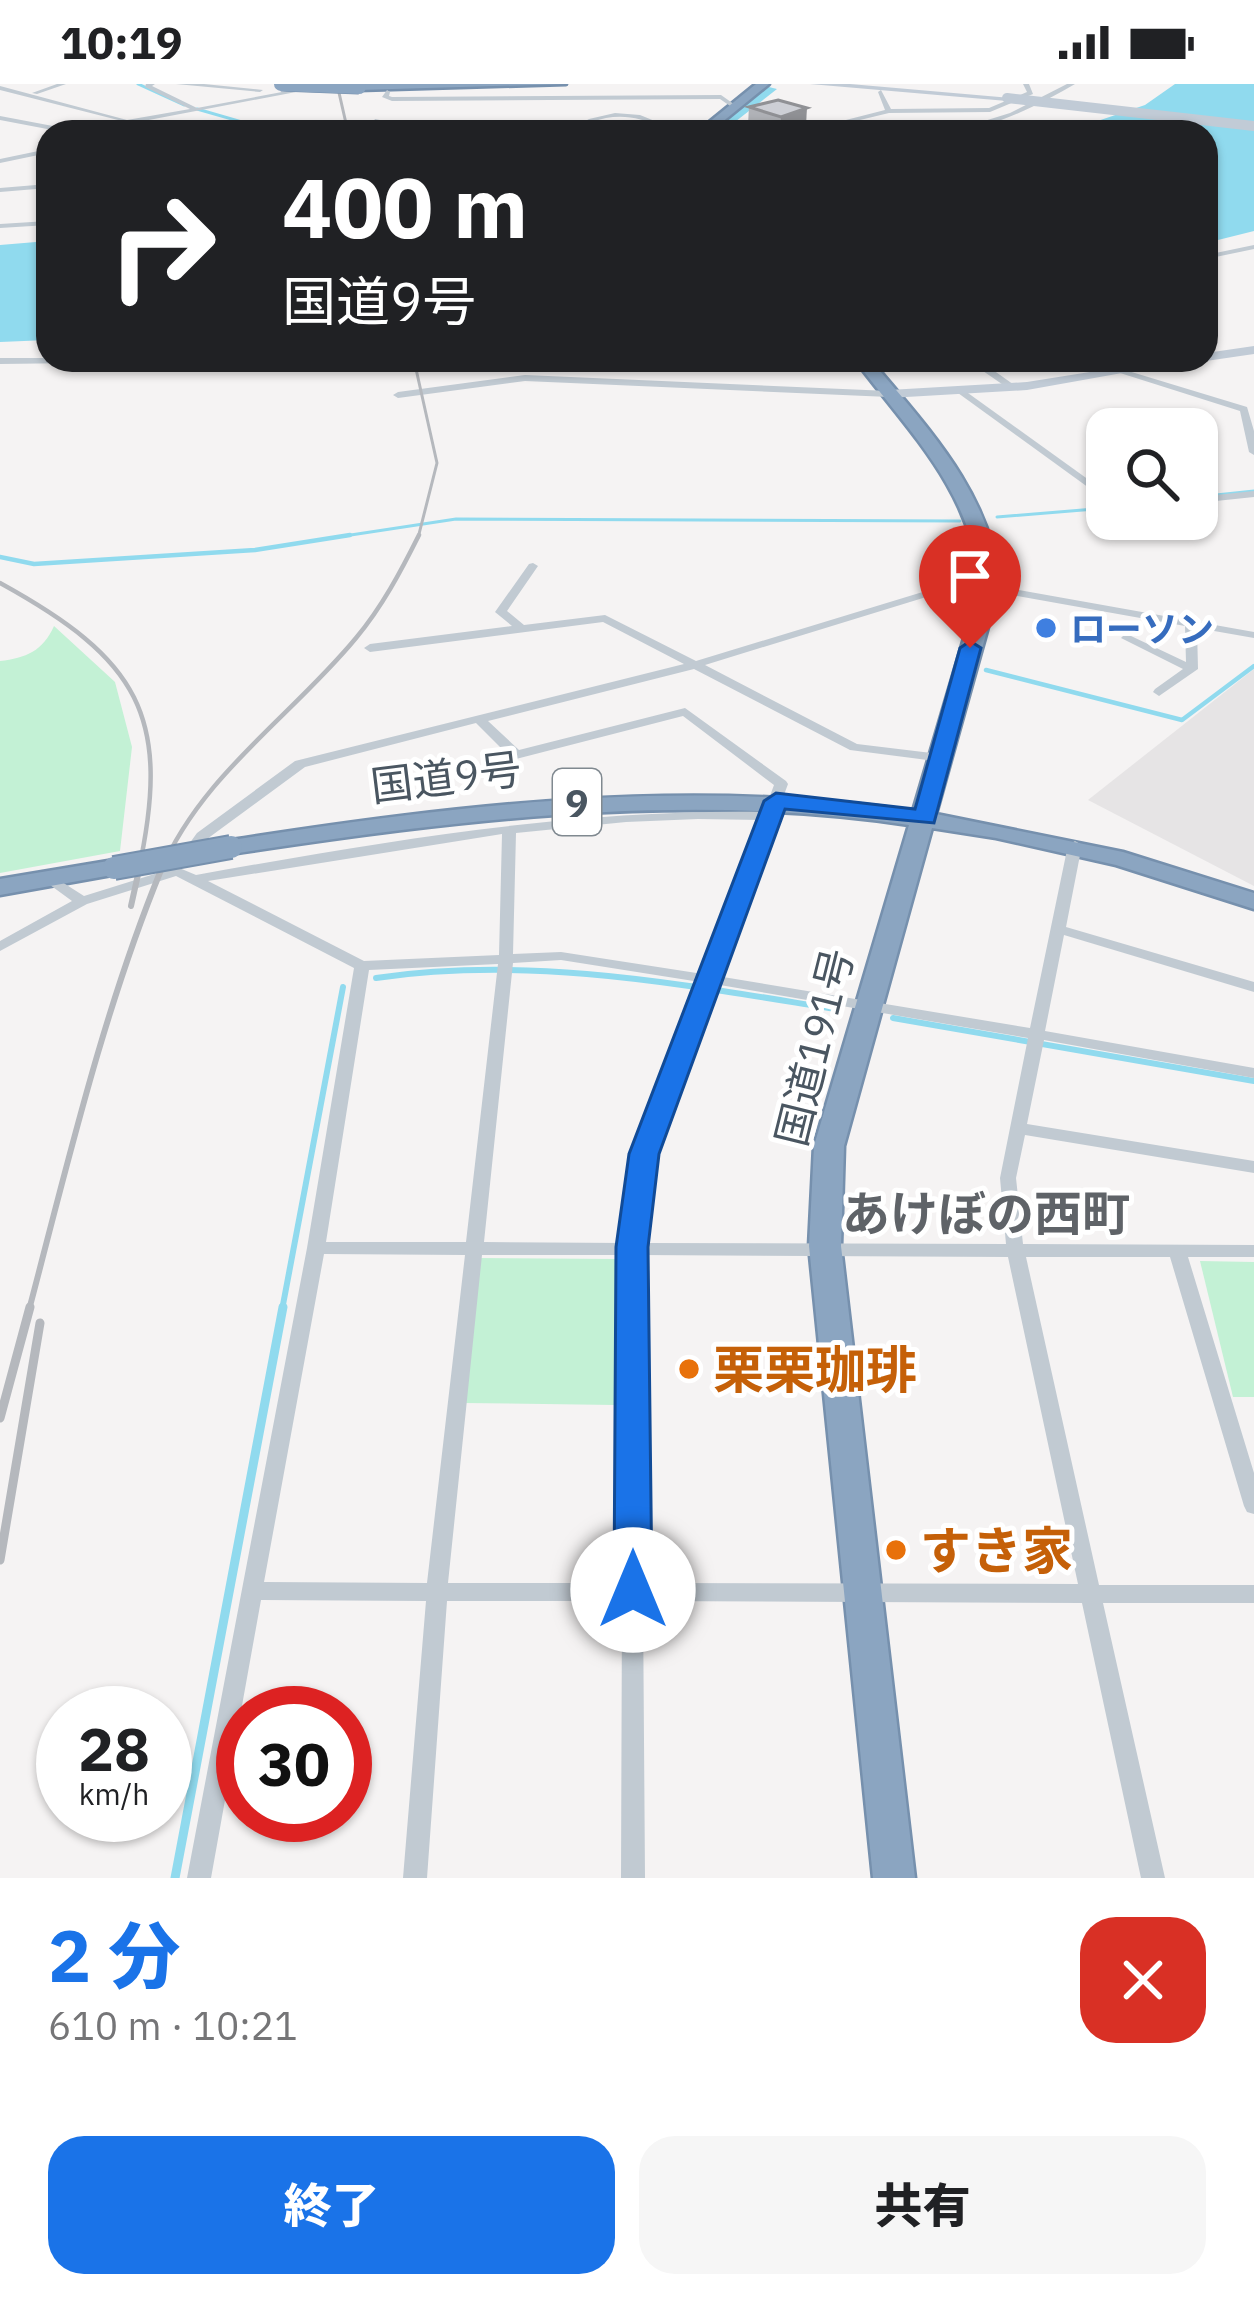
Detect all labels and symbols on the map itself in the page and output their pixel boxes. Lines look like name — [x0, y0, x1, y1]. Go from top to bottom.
pin — [919, 525, 1021, 648]
place label: ローソン — [1070, 605, 1214, 652]
marker: ローソン — [1033, 615, 1059, 641]
street label: 国道9号 — [368, 740, 524, 814]
road number: 9 — [553, 769, 601, 835]
street label: 国道191号 — [763, 943, 865, 1151]
district label: あけぼの西町 — [842, 1182, 1130, 1244]
place label: 栗栗珈琲 — [713, 1336, 917, 1402]
marker: 栗栗珈琲 — [676, 1356, 702, 1382]
place label: すき家 — [920, 1517, 1073, 1583]
position arrow — [570, 1527, 696, 1653]
marker: すき家 — [883, 1537, 909, 1563]
speed limit sign: 30 — [216, 1686, 372, 1842]

